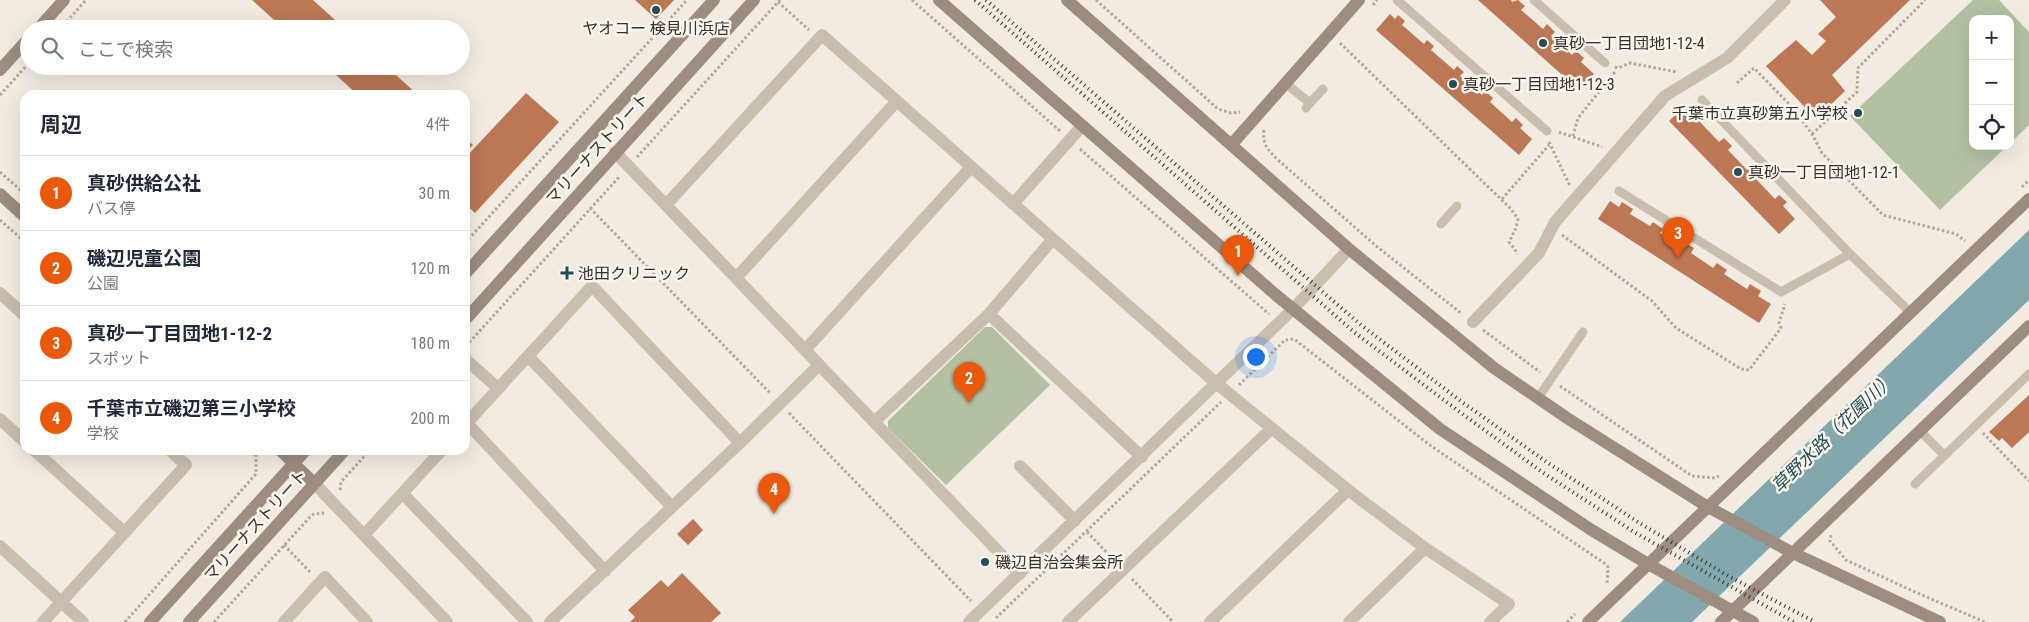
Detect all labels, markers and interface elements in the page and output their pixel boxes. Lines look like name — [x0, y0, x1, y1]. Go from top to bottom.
marker: ヤオコー 検見川浜店 — [650, 4, 662, 16]
map controls — [1969, 15, 2014, 150]
button: + — [1969, 15, 2014, 60]
place label: ヤオコー 検見川浜店 — [582, 19, 730, 38]
search box — [20, 20, 470, 75]
icon: search — [38, 34, 66, 62]
place label: 真砂一丁目団地1-12-4 — [1553, 34, 1705, 53]
marker: 真砂一丁目団地1-12-4 — [1537, 37, 1549, 49]
text: ここで検索 — [78, 38, 173, 61]
button: − — [1969, 60, 2014, 105]
place label: 真砂一丁目団地1-12-3 — [1463, 75, 1615, 94]
marker: 真砂一丁目団地1-12-3 — [1447, 78, 1459, 90]
street label: マリーナストリート — [542, 88, 653, 208]
place label: 千葉市立真砂第五小学校 — [1672, 104, 1848, 123]
button: locate — [1969, 105, 2014, 150]
marker: 千葉市立真砂第五小学校 — [1852, 107, 1864, 119]
text: 周辺 — [40, 113, 82, 137]
text: 4件 — [426, 115, 450, 134]
place label: 真砂一丁目団地1-12-1 — [1748, 163, 1900, 182]
marker: 真砂一丁目団地1-12-1 — [1732, 166, 1744, 178]
text: 真砂供給公社 — [87, 172, 201, 195]
text: 1 — [52, 184, 60, 203]
text: 30 m — [418, 184, 450, 203]
text: バス停 — [87, 199, 135, 218]
pin: 3 — [1662, 217, 1694, 258]
pin: 1 — [1222, 235, 1254, 276]
text: 磯辺児童公園 — [87, 247, 201, 270]
text: 2 — [52, 259, 60, 278]
text: 120 m — [411, 259, 450, 278]
place label: 池田クリニック — [578, 264, 690, 283]
marker: 池田クリニック — [560, 266, 574, 280]
text: 公園 — [87, 274, 119, 293]
text: 真砂一丁目団地1-12-2 — [87, 322, 272, 345]
text: 3 — [52, 334, 60, 353]
text: 180 m — [411, 334, 450, 353]
your location — [1243, 344, 1269, 370]
text: スポット — [87, 349, 151, 368]
pin: 2 — [953, 362, 985, 403]
water label: 草野水路（花園川） — [1767, 369, 1898, 496]
text: 千葉市立磯辺第三小学校 — [87, 397, 296, 420]
text: 4 — [52, 409, 60, 428]
text: 200 m — [411, 409, 450, 428]
text: 学校 — [87, 424, 119, 443]
street label: マリーナストリート — [200, 465, 311, 585]
pin: 4 — [758, 473, 790, 514]
place label: 磯辺自治会集会所 — [995, 553, 1123, 572]
marker: 磯辺自治会集会所 — [979, 556, 991, 568]

